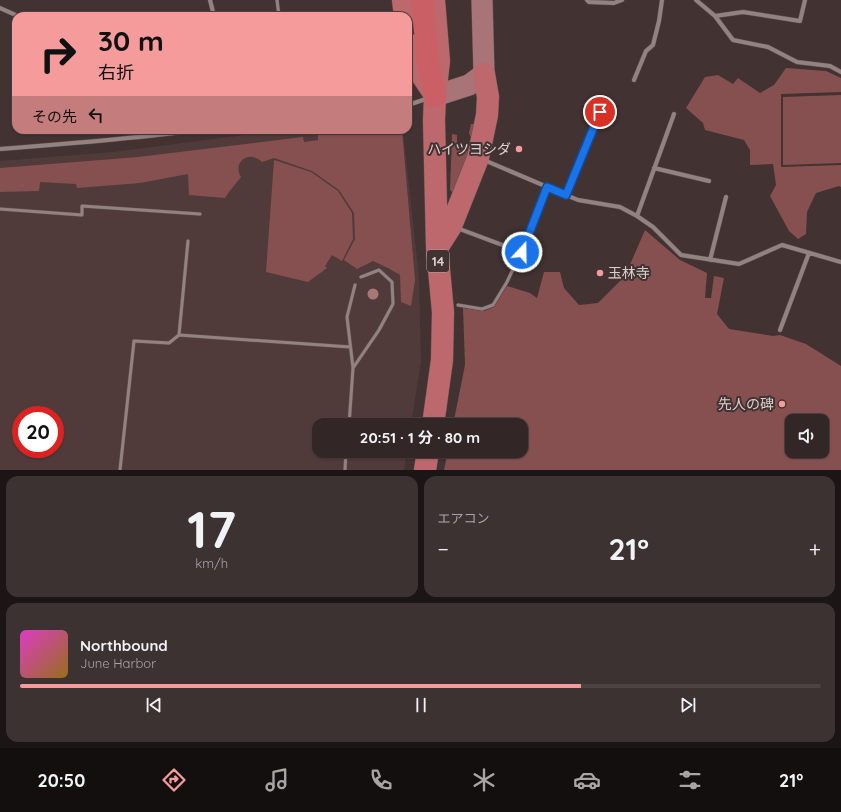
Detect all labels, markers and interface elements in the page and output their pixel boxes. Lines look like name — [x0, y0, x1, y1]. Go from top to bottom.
text: 30 m — [98, 23, 164, 58]
icon: right — [32, 28, 84, 80]
text: 右折 — [98, 61, 134, 84]
pin — [583, 95, 617, 129]
icon: arrive — [589, 101, 611, 123]
icon: left — [85, 104, 107, 126]
text: その先 — [32, 107, 77, 126]
place label: ハイツヨシダ — [427, 140, 511, 158]
marker: ハイツヨシダ — [514, 144, 524, 154]
position arrow — [501, 231, 543, 273]
road number: 14 — [427, 250, 449, 272]
place label: 玉林寺 — [608, 264, 650, 282]
marker: 玉林寺 — [595, 268, 605, 278]
place label: 先人の碑 — [718, 395, 774, 413]
marker: 先人の碑 — [777, 399, 787, 409]
speed limit sign: 20 — [12, 406, 64, 458]
map controls — [785, 414, 829, 458]
button: sound — [785, 414, 829, 458]
text: 20:51 · 1 分 · 80 m — [360, 428, 480, 447]
text: 17 — [187, 496, 236, 561]
text: エアコン — [438, 510, 490, 526]
text: 21° — [609, 530, 649, 568]
text: − — [438, 535, 449, 563]
text: + — [809, 535, 821, 563]
text: km/h — [195, 555, 228, 571]
text: Northbound — [80, 636, 168, 655]
text: June Harbor — [80, 655, 156, 671]
icon: previous — [143, 694, 165, 716]
icon: pause — [410, 694, 432, 716]
icon: next — [677, 694, 699, 716]
icon: directions — [160, 766, 188, 794]
icon: music — [263, 766, 291, 794]
icon: phone — [367, 766, 395, 794]
icon: climate — [470, 766, 498, 794]
icon: car — [573, 766, 601, 794]
icon: filters — [676, 766, 704, 794]
text: 20:50 — [38, 769, 85, 792]
text: 21° — [779, 769, 803, 792]

